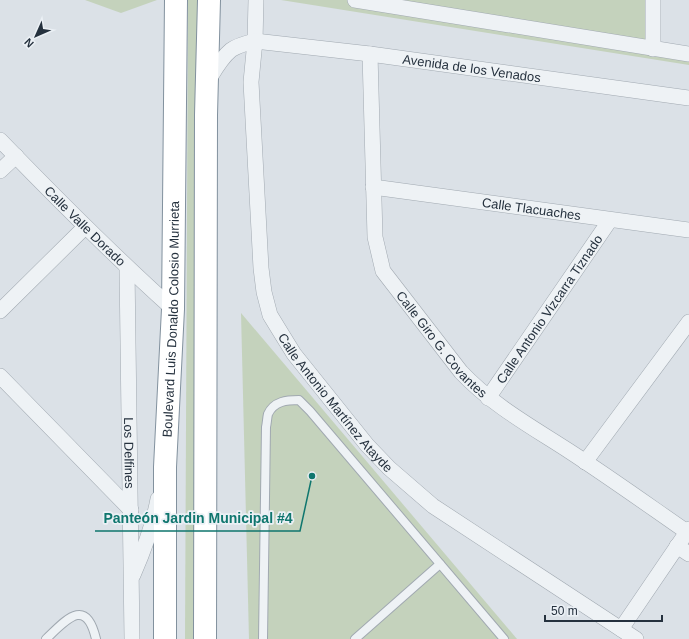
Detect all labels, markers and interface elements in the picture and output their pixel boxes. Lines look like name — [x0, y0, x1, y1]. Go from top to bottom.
north arrow — [16, 16, 56, 56]
text: N — [22, 36, 36, 50]
street label: Avenida de los Venados — [402, 51, 542, 85]
street label: Calle Valle Dorado — [42, 183, 129, 269]
street label: Calle Tlacuaches — [481, 194, 582, 223]
street label: Boulevard Luis Donaldo Colosio Murrieta — [159, 200, 182, 438]
street label: Calle Antonio Vizcarra Tiznado — [493, 232, 605, 386]
street label: Calle Giro G. Covantes — [394, 288, 491, 401]
street label: Calle Antonio Martínez Atayde — [275, 330, 396, 475]
street label: Los Delfines — [122, 417, 137, 489]
callout: Panteón Jardin Municipal #4 — [95, 505, 300, 531]
text: Panteón Jardin Municipal #4 — [103, 510, 293, 526]
scale bar — [545, 597, 662, 623]
text: 50 m — [551, 604, 578, 618]

